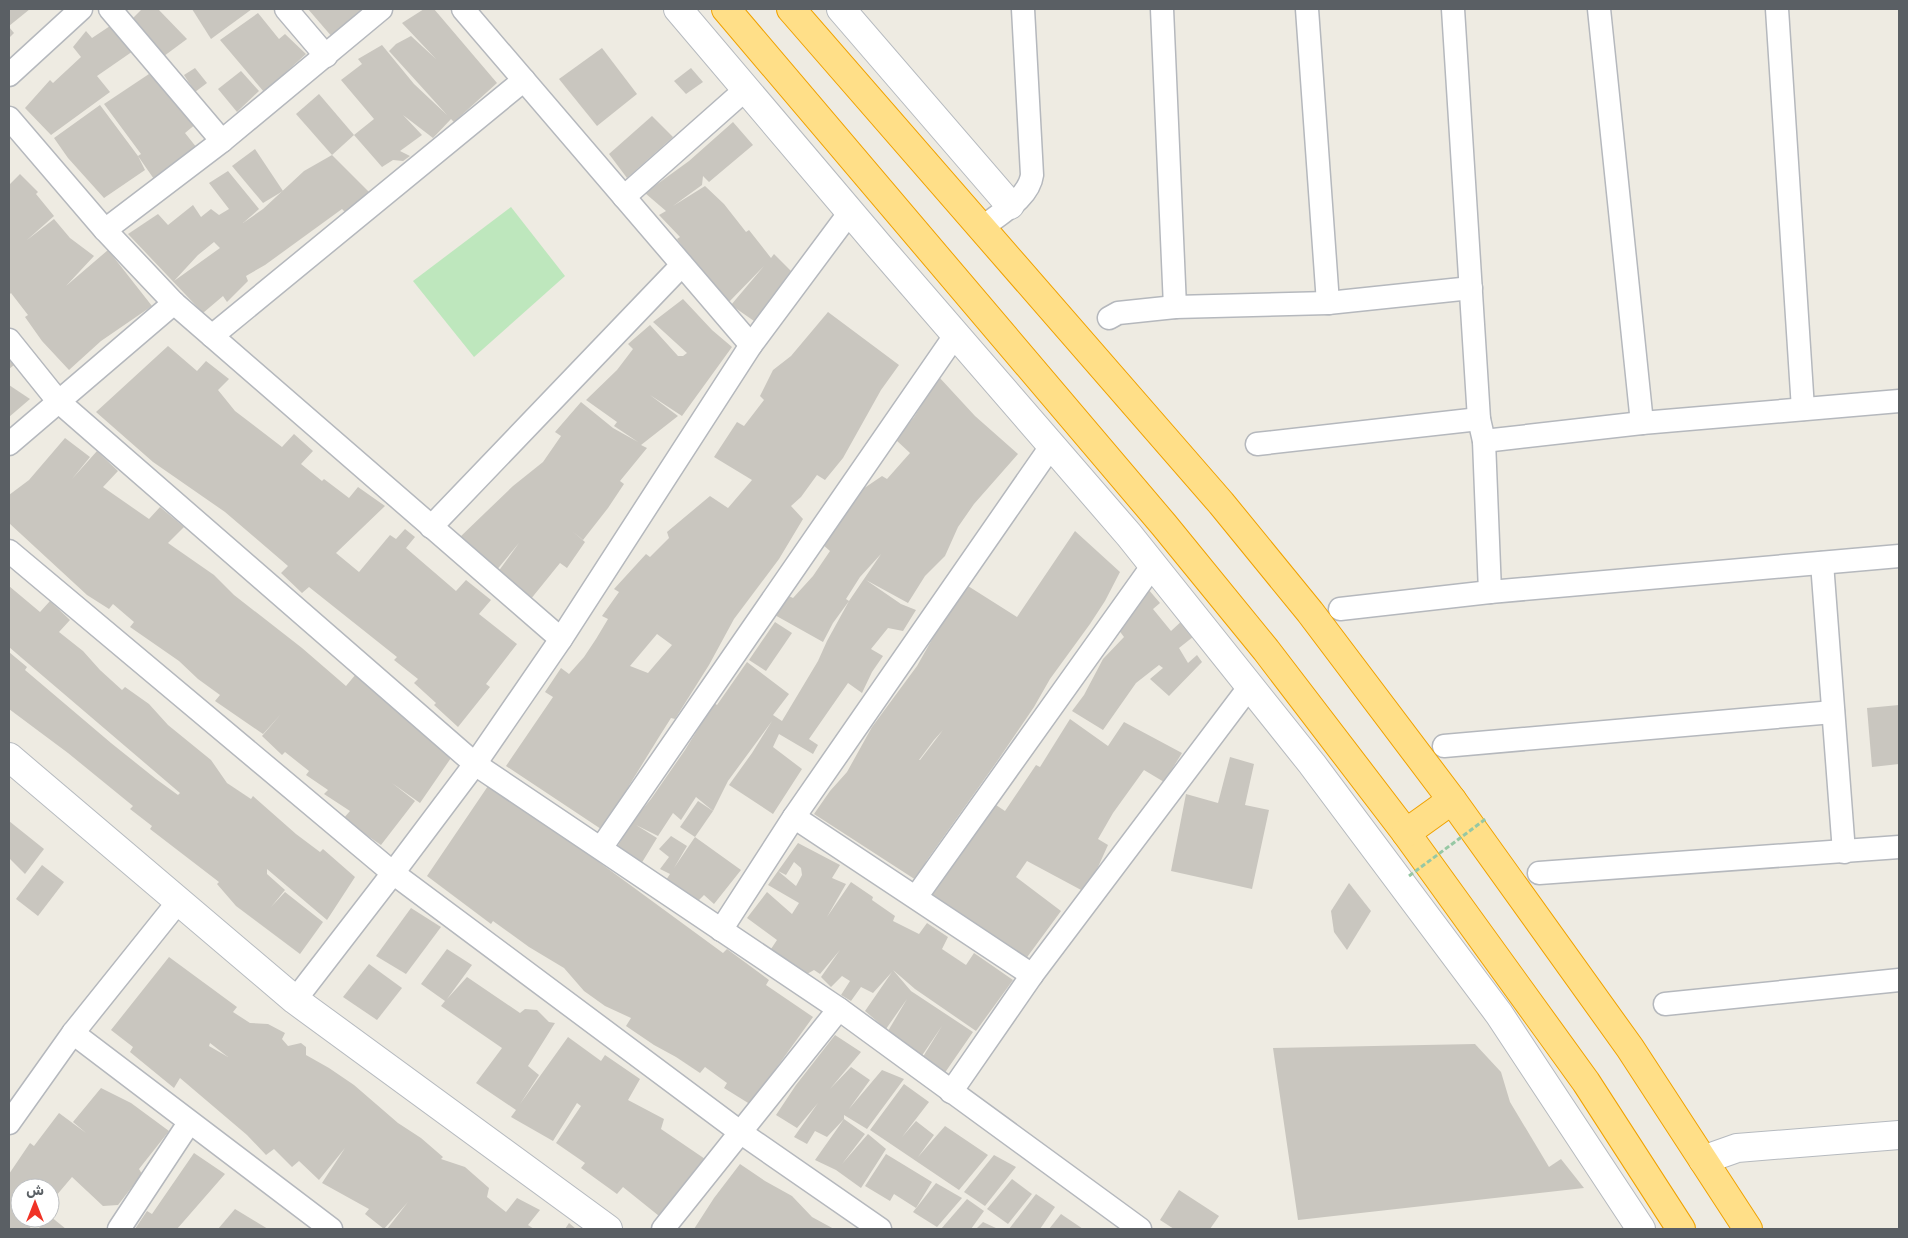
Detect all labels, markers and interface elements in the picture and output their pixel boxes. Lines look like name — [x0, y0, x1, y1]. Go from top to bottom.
north arrow — [10, 1178, 60, 1228]
text: ش — [26, 1182, 44, 1199]

